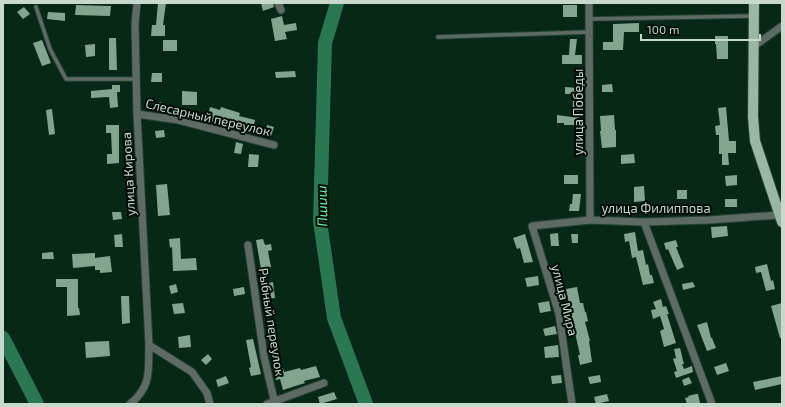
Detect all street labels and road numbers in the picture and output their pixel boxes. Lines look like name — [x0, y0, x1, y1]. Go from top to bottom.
street label: улица Победы — [570, 69, 586, 155]
street label: Слесарный переулок — [144, 95, 272, 139]
street label: улица Кирова — [118, 132, 138, 216]
street label: улица Филиппова — [601, 200, 711, 216]
street label: улица Мира — [548, 263, 582, 337]
street label: Рыбный переулок — [256, 267, 288, 377]

